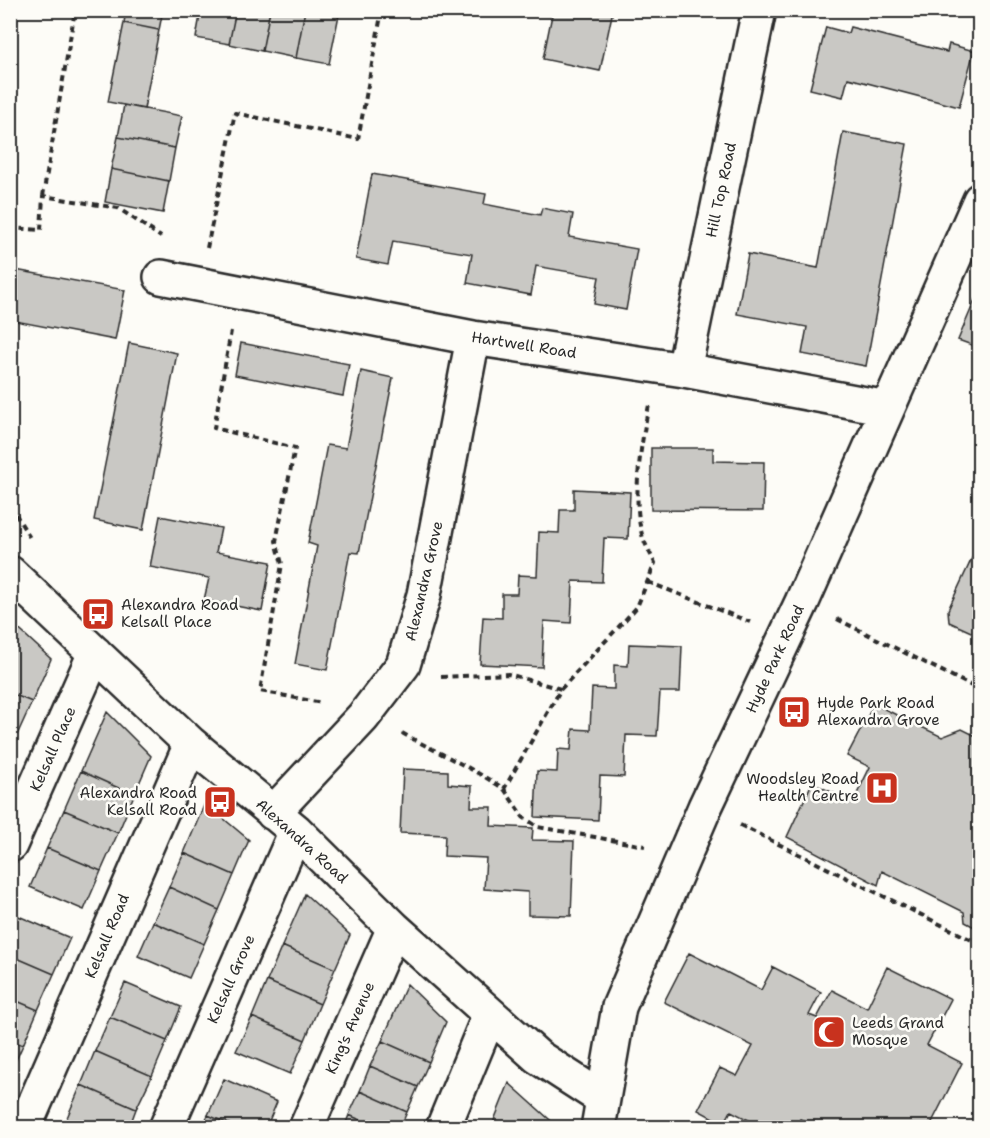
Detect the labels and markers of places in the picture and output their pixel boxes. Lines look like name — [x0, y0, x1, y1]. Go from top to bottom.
place label: Alexandra Road Kelsall Place — [121, 595, 239, 632]
bus stop icon: Alexandra Road Kelsall Place — [80, 596, 116, 632]
place label: Hyde Park Road Alexandra Grove — [817, 693, 940, 730]
bus stop icon: Hyde Park Road Alexandra Grove — [776, 694, 812, 730]
place label: Woodsley Road Health Centre — [746, 769, 859, 806]
hospital icon: Woodsley Road Health Centre — [864, 770, 900, 806]
place label: Alexandra Road Kelsall Road — [80, 783, 197, 820]
bus stop icon: Alexandra Road Kelsall Road — [202, 784, 238, 820]
place label: Leeds Grand Mosque — [852, 1013, 945, 1050]
mosque icon: Leeds Grand Mosque — [811, 1014, 847, 1050]

